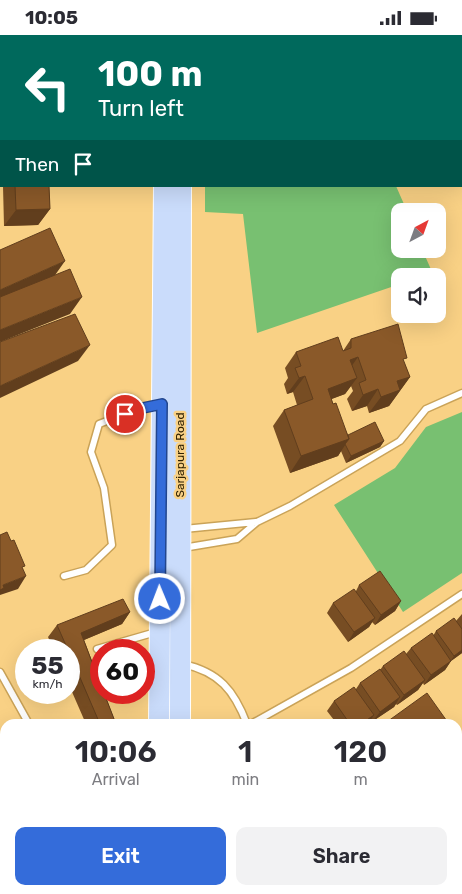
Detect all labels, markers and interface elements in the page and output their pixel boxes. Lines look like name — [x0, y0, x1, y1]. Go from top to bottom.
text: 10:05 — [25, 6, 78, 29]
text: 100 m — [98, 53, 203, 95]
icon: left — [15, 55, 80, 120]
text: Turn left — [98, 95, 184, 122]
icon: arrive — [69, 150, 97, 178]
text: Then — [15, 153, 59, 176]
north arrow — [391, 203, 446, 257]
map controls — [391, 203, 446, 323]
button: sound — [391, 268, 446, 323]
pin — [104, 393, 146, 435]
icon: arrive — [111, 400, 139, 428]
street label: Sarjapura Road — [173, 412, 187, 498]
position arrow — [133, 572, 185, 624]
speed limit sign: 60 — [90, 639, 155, 704]
text: 55 — [31, 651, 64, 680]
text: km/h — [33, 677, 62, 691]
text: 10:06 — [75, 734, 157, 770]
text: 1 — [238, 734, 252, 770]
text: 120 — [334, 734, 387, 770]
text: Arrival — [92, 770, 140, 789]
text: min — [231, 770, 259, 789]
text: m — [353, 770, 368, 789]
button: Exit — [15, 827, 226, 885]
button: Share — [236, 827, 447, 885]

